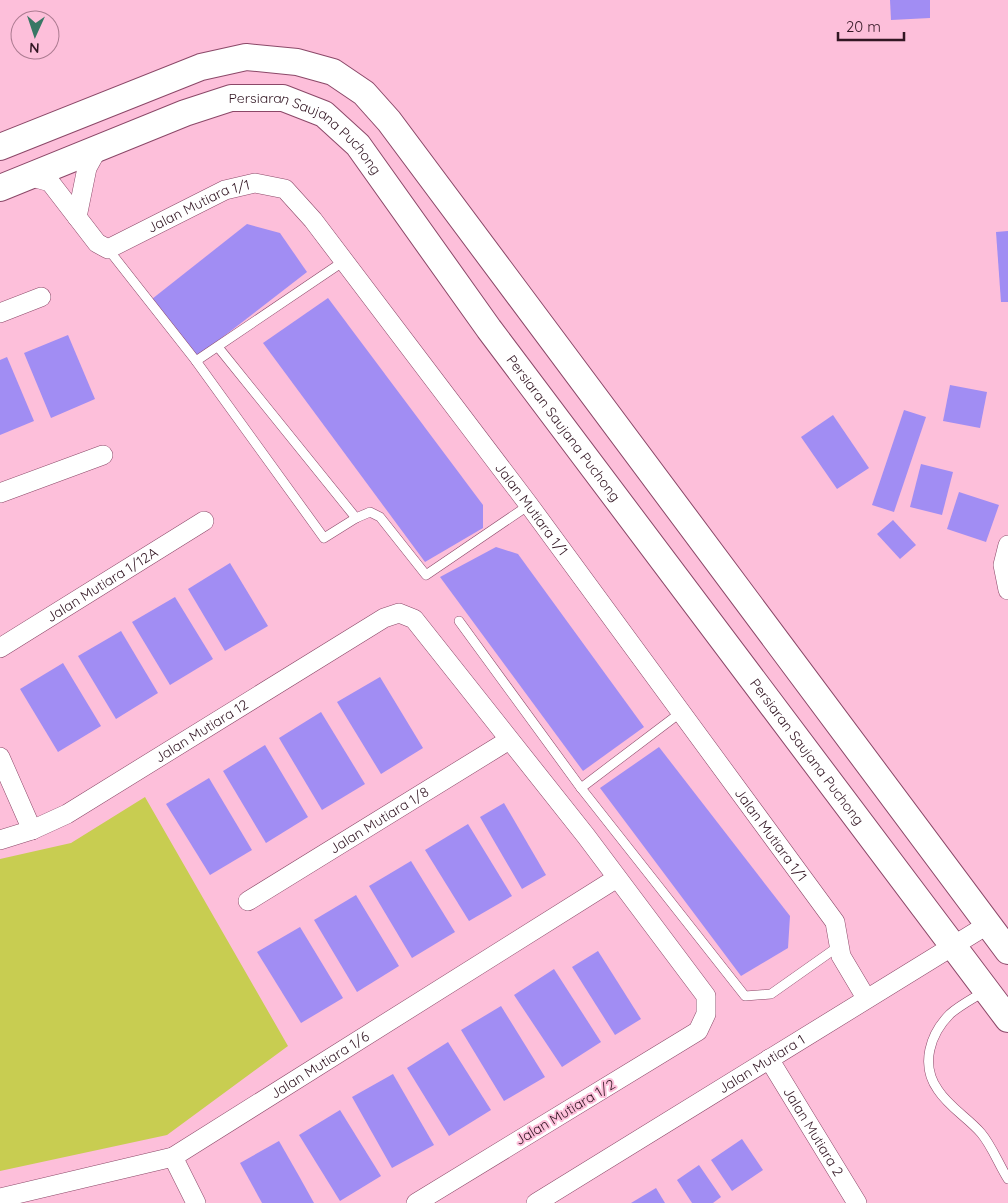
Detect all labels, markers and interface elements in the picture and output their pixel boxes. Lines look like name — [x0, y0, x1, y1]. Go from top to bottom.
north arrow — [10, 10, 60, 60]
scale bar — [838, 10, 904, 42]
text: 20 m — [846, 17, 881, 36]
text: N — [29, 39, 40, 57]
street label: Persiaran Saujana Puchong — [229, 89, 385, 178]
street label: Jalan Mutiara 1/1 — [144, 176, 252, 237]
street label: Persiaran Saujana Puchong — [503, 351, 625, 505]
street label: Jalan Mutiara 1/1 — [491, 459, 572, 559]
street label: Jalan Mutiara 1/12A — [43, 543, 161, 626]
street label: Persiaran Saujana Puchong — [746, 675, 868, 829]
street label: Jalan Mutiara 12 — [151, 695, 252, 767]
street label: Jalan Mutiara 1/8 — [326, 783, 432, 858]
street label: Jalan Mutiara 1/1 — [731, 784, 811, 885]
street label: Jalan Mutiara 1/6 — [267, 1027, 373, 1103]
street label: Jalan Mutiara 1 — [715, 1030, 808, 1097]
street label: Jalan Mutiara 1/2 — [512, 1075, 619, 1149]
street label: Jalan Mutiara 2 — [779, 1084, 848, 1180]

